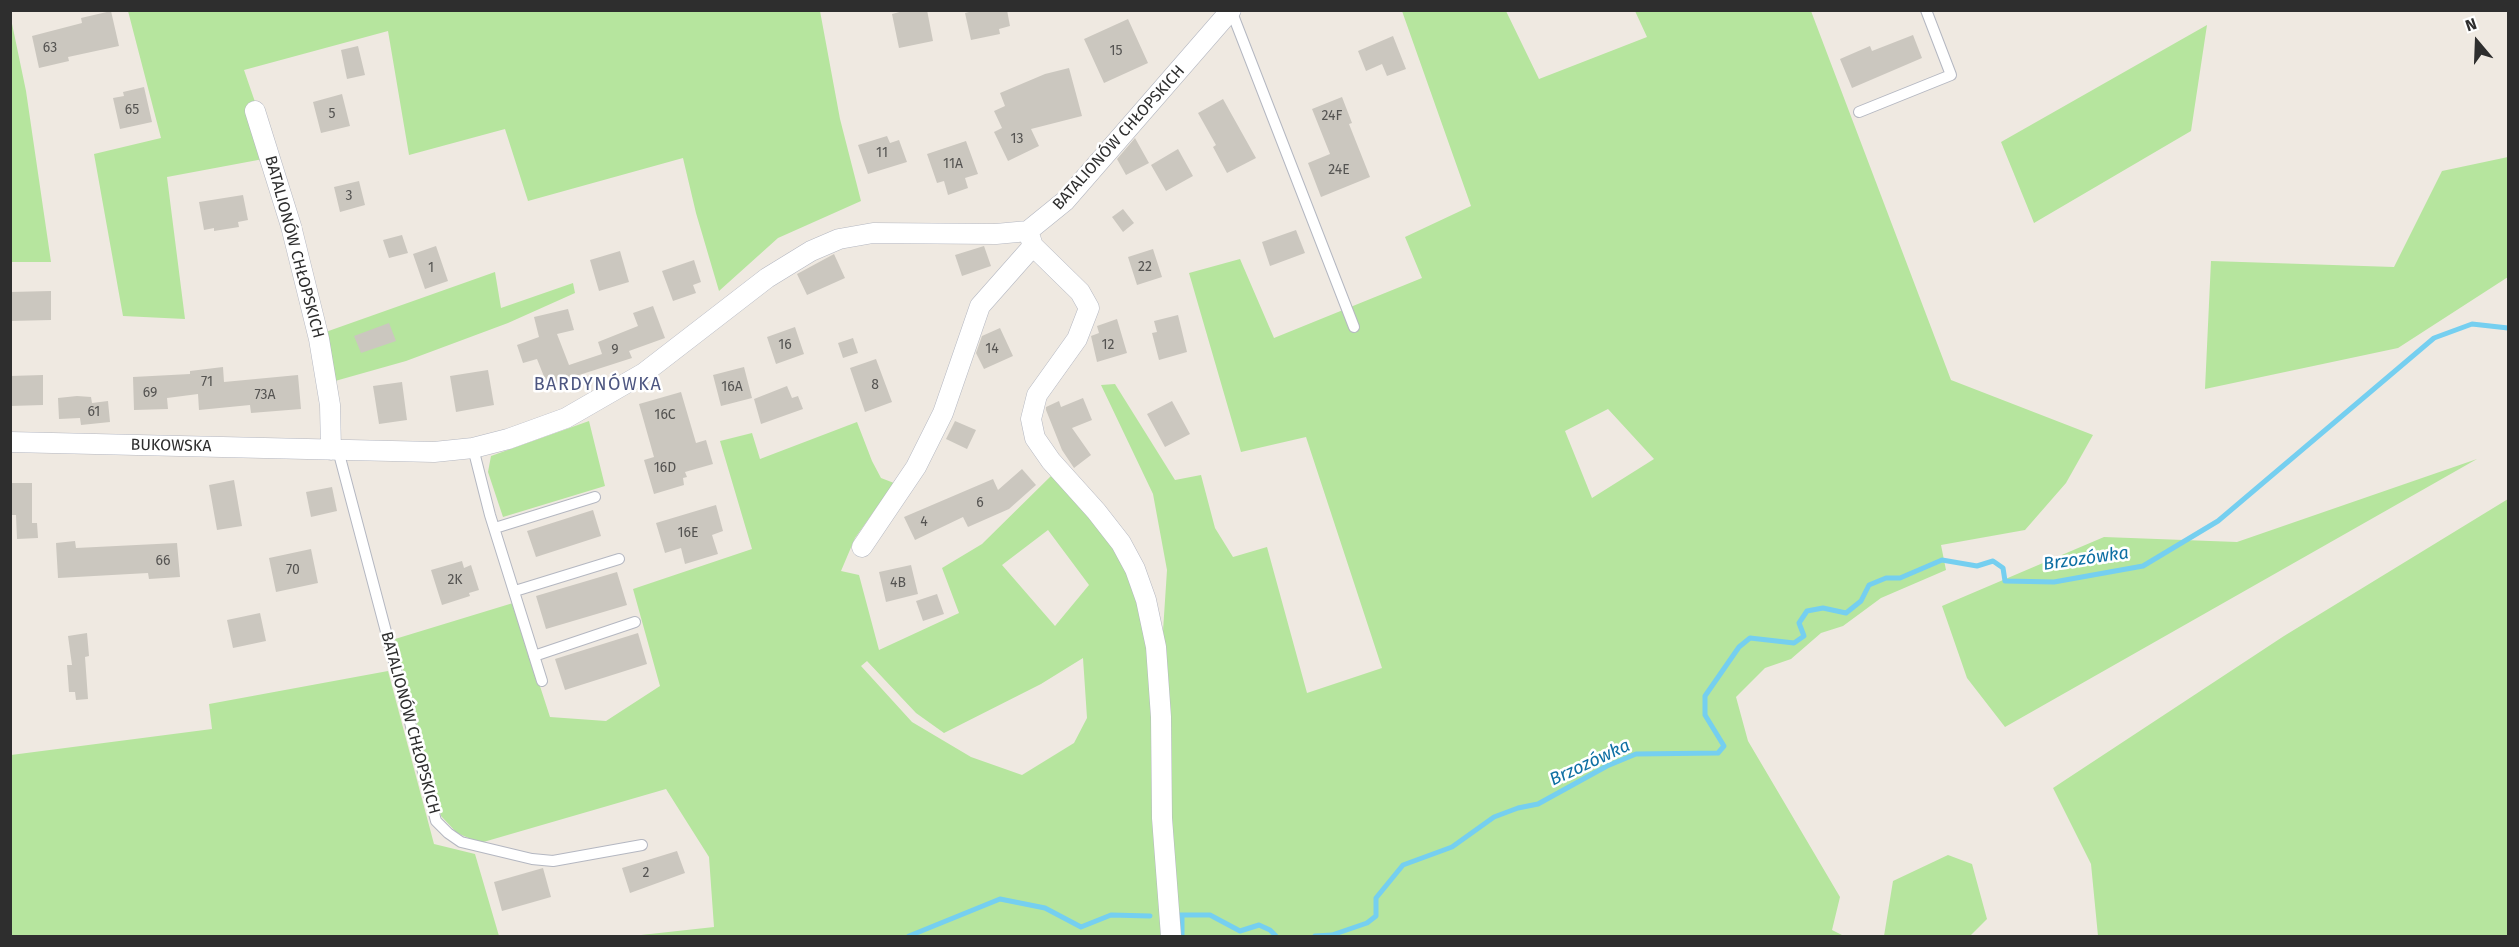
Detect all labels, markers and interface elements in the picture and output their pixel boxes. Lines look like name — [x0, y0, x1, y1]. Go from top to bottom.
north arrow — [2447, 12, 2507, 72]
text: N — [2463, 14, 2479, 35]
house number: 63 — [43, 40, 57, 56]
house number: 15 — [1109, 43, 1123, 59]
street label: BATALIONÓW CHŁOPSKICH — [1049, 62, 1189, 214]
house number: 65 — [125, 102, 139, 118]
house number: 5 — [328, 106, 336, 122]
house number: 24F — [1322, 108, 1342, 124]
house number: 13 — [1010, 131, 1024, 147]
house number: 11 — [876, 145, 888, 161]
street label: BATALIONÓW CHŁOPSKICH — [260, 154, 328, 340]
house number: 11A — [943, 156, 963, 172]
house number: 24E — [1328, 162, 1350, 178]
house number: 3 — [346, 188, 352, 204]
house number: 22 — [1138, 259, 1152, 275]
house number: 1 — [428, 260, 434, 276]
house number: 16 — [778, 337, 792, 353]
house number: 12 — [1102, 337, 1114, 353]
house number: 14 — [985, 341, 999, 357]
house number: 9 — [611, 342, 619, 358]
house number: 71 — [201, 374, 213, 390]
district label: BARDYNÓWKA — [534, 374, 662, 396]
house number: 8 — [871, 377, 879, 393]
house number: 16A — [721, 379, 743, 395]
house number: 69 — [143, 385, 157, 401]
house number: 73A — [254, 387, 276, 403]
house number: 61 — [88, 404, 100, 420]
house number: 16C — [654, 407, 676, 423]
street label: BUKOWSKA — [130, 436, 212, 456]
house number: 16D — [654, 460, 676, 476]
house number: 6 — [976, 495, 984, 511]
house number: 4 — [920, 514, 928, 530]
house number: 16E — [677, 525, 699, 541]
water label: Brzozówka — [2042, 542, 2130, 576]
house number: 66 — [156, 553, 170, 569]
house number: 70 — [286, 562, 300, 578]
house number: 2K — [447, 572, 463, 588]
house number: 4B — [890, 575, 906, 591]
street label: BATALIONÓW CHŁOPSKICH — [376, 630, 444, 816]
water label: Brzozówka — [1546, 735, 1634, 791]
house number: 2 — [643, 865, 649, 881]

